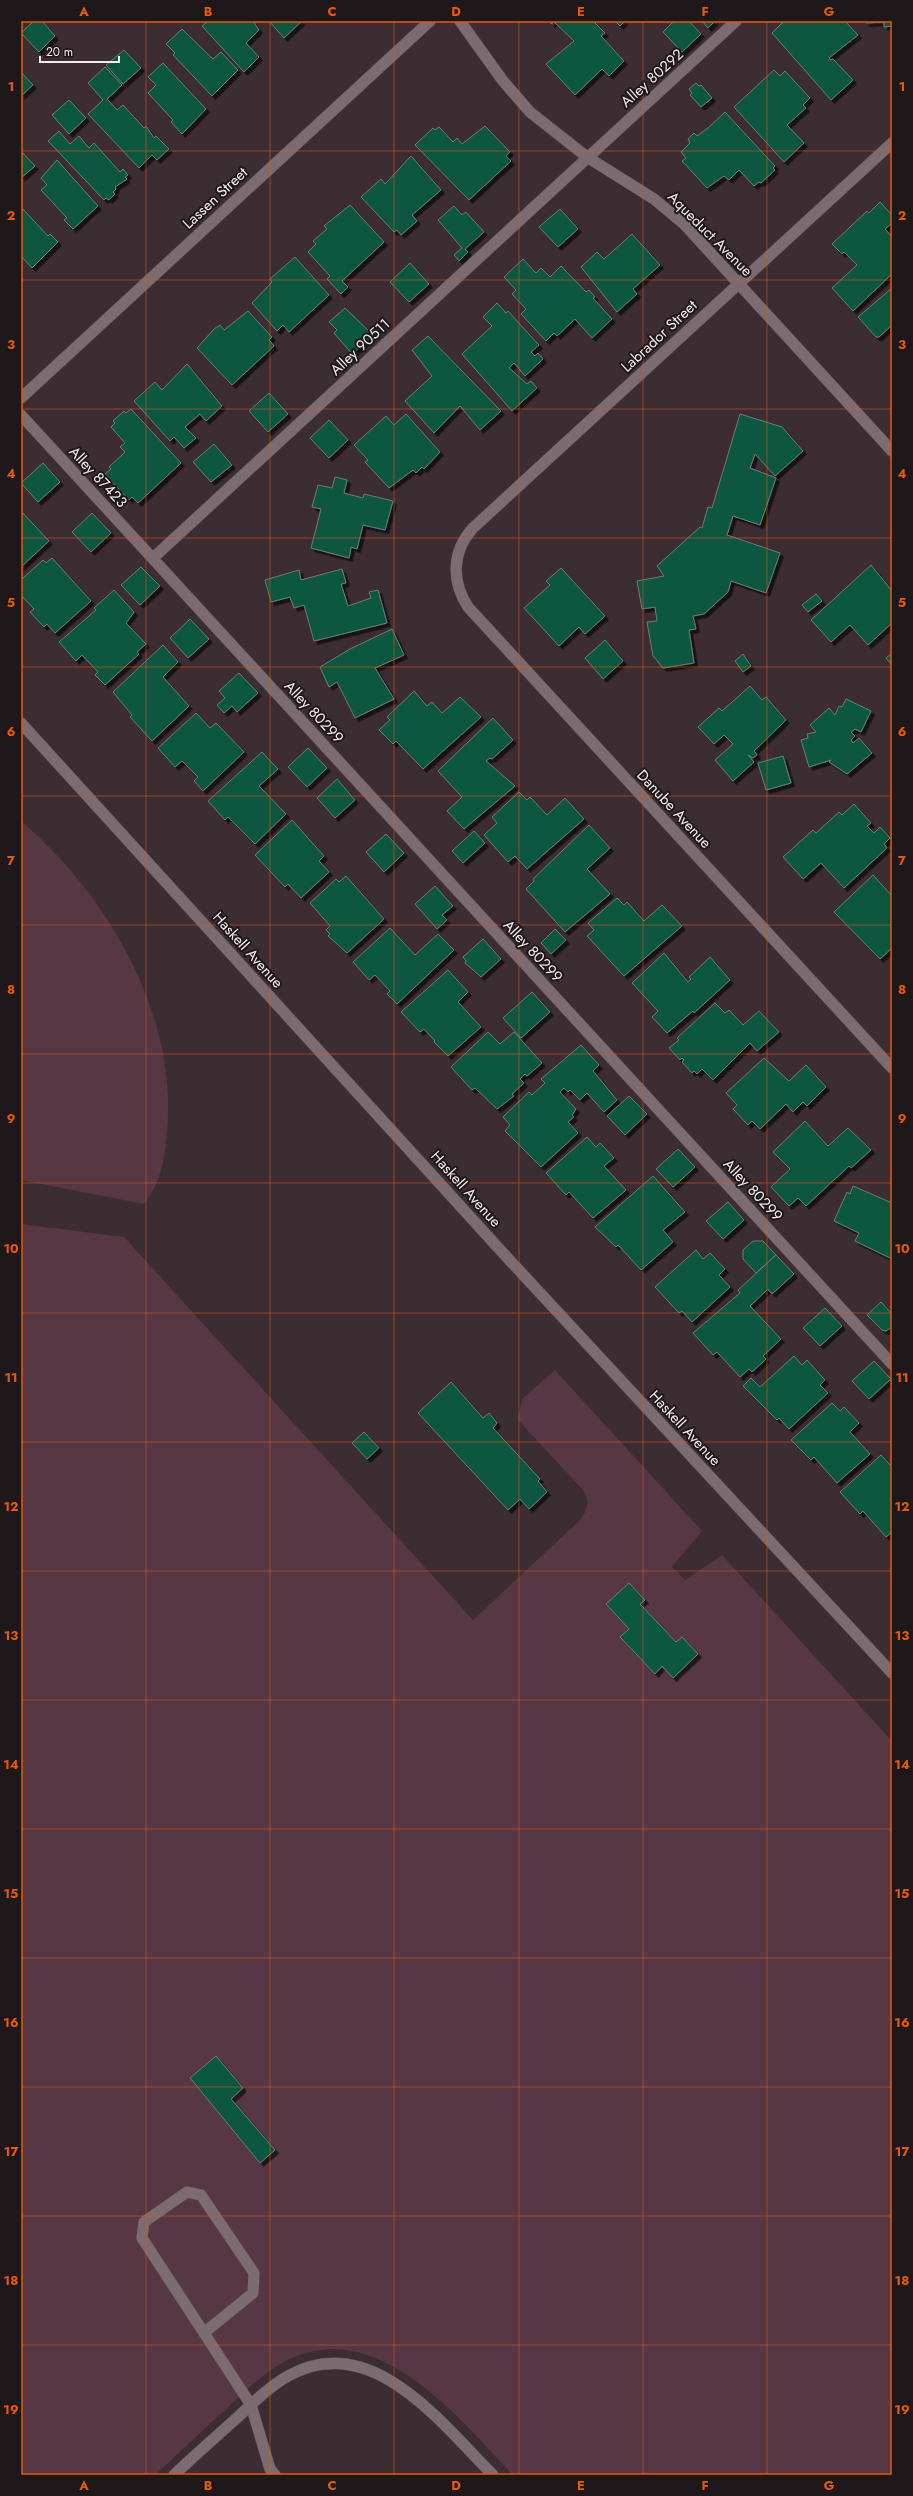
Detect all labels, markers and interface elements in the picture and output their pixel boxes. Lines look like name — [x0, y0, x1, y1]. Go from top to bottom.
text: A — [78, 2, 89, 21]
text: B — [204, 2, 213, 21]
text: C — [327, 2, 337, 21]
text: D — [451, 2, 461, 21]
text: E — [577, 2, 585, 21]
text: F — [701, 2, 709, 21]
text: G — [824, 2, 835, 21]
scale bar — [40, 38, 119, 64]
text: 20 m — [46, 43, 73, 61]
street label: Alley 80292 — [616, 44, 688, 112]
text: 1 — [8, 77, 14, 96]
text: 1 — [899, 77, 905, 96]
street label: Lassen Street — [178, 162, 253, 234]
street label: Aqueduct Avenue — [662, 186, 758, 282]
text: 2 — [7, 206, 15, 225]
text: 2 — [898, 206, 906, 225]
street label: Labrador Street — [616, 295, 702, 377]
street label: Alley 90511 — [325, 313, 395, 381]
text: 3 — [7, 335, 15, 354]
text: 3 — [898, 335, 906, 354]
street label: Alley 87423 — [64, 441, 132, 513]
text: 4 — [6, 464, 16, 483]
text: 4 — [897, 464, 907, 483]
text: 5 — [7, 593, 15, 612]
text: 5 — [898, 593, 906, 612]
street label: Alley 80299 — [279, 676, 349, 748]
text: 6 — [7, 722, 16, 741]
text: 6 — [898, 722, 907, 741]
street label: Danube Avenue — [632, 765, 717, 854]
text: 7 — [7, 851, 15, 870]
text: 7 — [898, 851, 906, 870]
street label: Haskell Avenue — [208, 907, 289, 993]
street label: Alley 80299 — [498, 915, 568, 987]
text: 8 — [7, 980, 15, 999]
text: 8 — [898, 980, 906, 999]
text: 9 — [7, 1109, 16, 1128]
text: 9 — [898, 1109, 907, 1128]
street label: Haskell Avenue — [426, 1146, 507, 1232]
street label: Alley 80299 — [718, 1154, 788, 1226]
text: 10 — [3, 1239, 19, 1258]
text: 10 — [894, 1239, 910, 1258]
text: 11 — [4, 1368, 18, 1387]
text: 11 — [895, 1368, 909, 1387]
street label: Haskell Avenue — [644, 1385, 726, 1471]
text: 12 — [3, 1497, 19, 1516]
text: 12 — [894, 1497, 910, 1516]
text: 13 — [4, 1626, 18, 1645]
text: 13 — [895, 1626, 909, 1645]
text: 14 — [3, 1755, 19, 1774]
text: 14 — [894, 1755, 910, 1774]
text: 15 — [3, 1884, 19, 1903]
text: 15 — [894, 1884, 910, 1903]
text: 16 — [3, 2013, 19, 2032]
text: 16 — [894, 2013, 910, 2032]
text: 17 — [4, 2142, 18, 2161]
text: 17 — [895, 2142, 909, 2161]
text: 18 — [4, 2271, 18, 2290]
text: 18 — [895, 2271, 909, 2290]
text: 19 — [3, 2400, 19, 2419]
text: 19 — [894, 2400, 910, 2419]
text: A — [78, 2476, 89, 2495]
text: B — [204, 2476, 213, 2495]
text: C — [327, 2476, 337, 2495]
text: D — [451, 2476, 461, 2495]
text: E — [577, 2476, 585, 2495]
text: F — [701, 2476, 709, 2495]
text: G — [824, 2476, 835, 2495]

